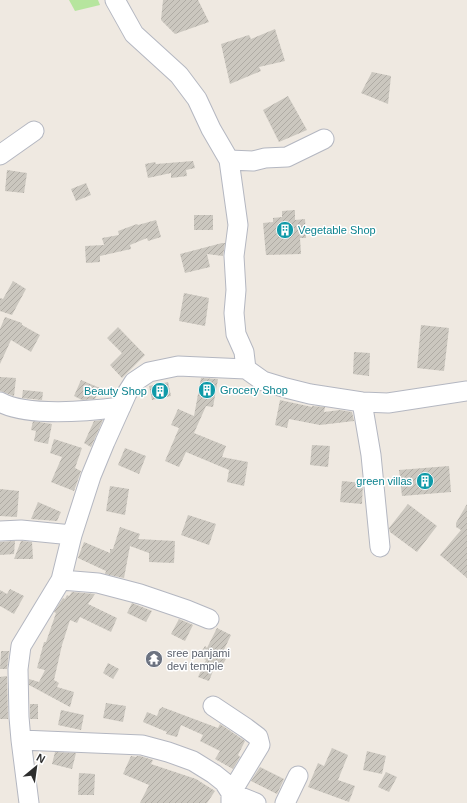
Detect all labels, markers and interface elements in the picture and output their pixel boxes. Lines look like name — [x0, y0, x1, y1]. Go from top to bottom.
building icon: Vegetable Shop — [275, 220, 295, 240]
place label: Vegetable Shop — [298, 224, 376, 236]
building icon: Grocery Shop — [197, 380, 217, 400]
building icon: Beauty Shop — [150, 381, 170, 401]
place label: Grocery Shop — [220, 384, 288, 396]
place label: Beauty Shop — [84, 385, 147, 397]
building icon: green villas — [415, 471, 435, 491]
place label: green villas — [356, 475, 412, 487]
place label: sree panjami devi temple — [167, 647, 230, 672]
temple icon: sree panjami devi temple — [144, 649, 164, 669]
north arrow — [16, 747, 56, 787]
text: N — [34, 751, 47, 765]

